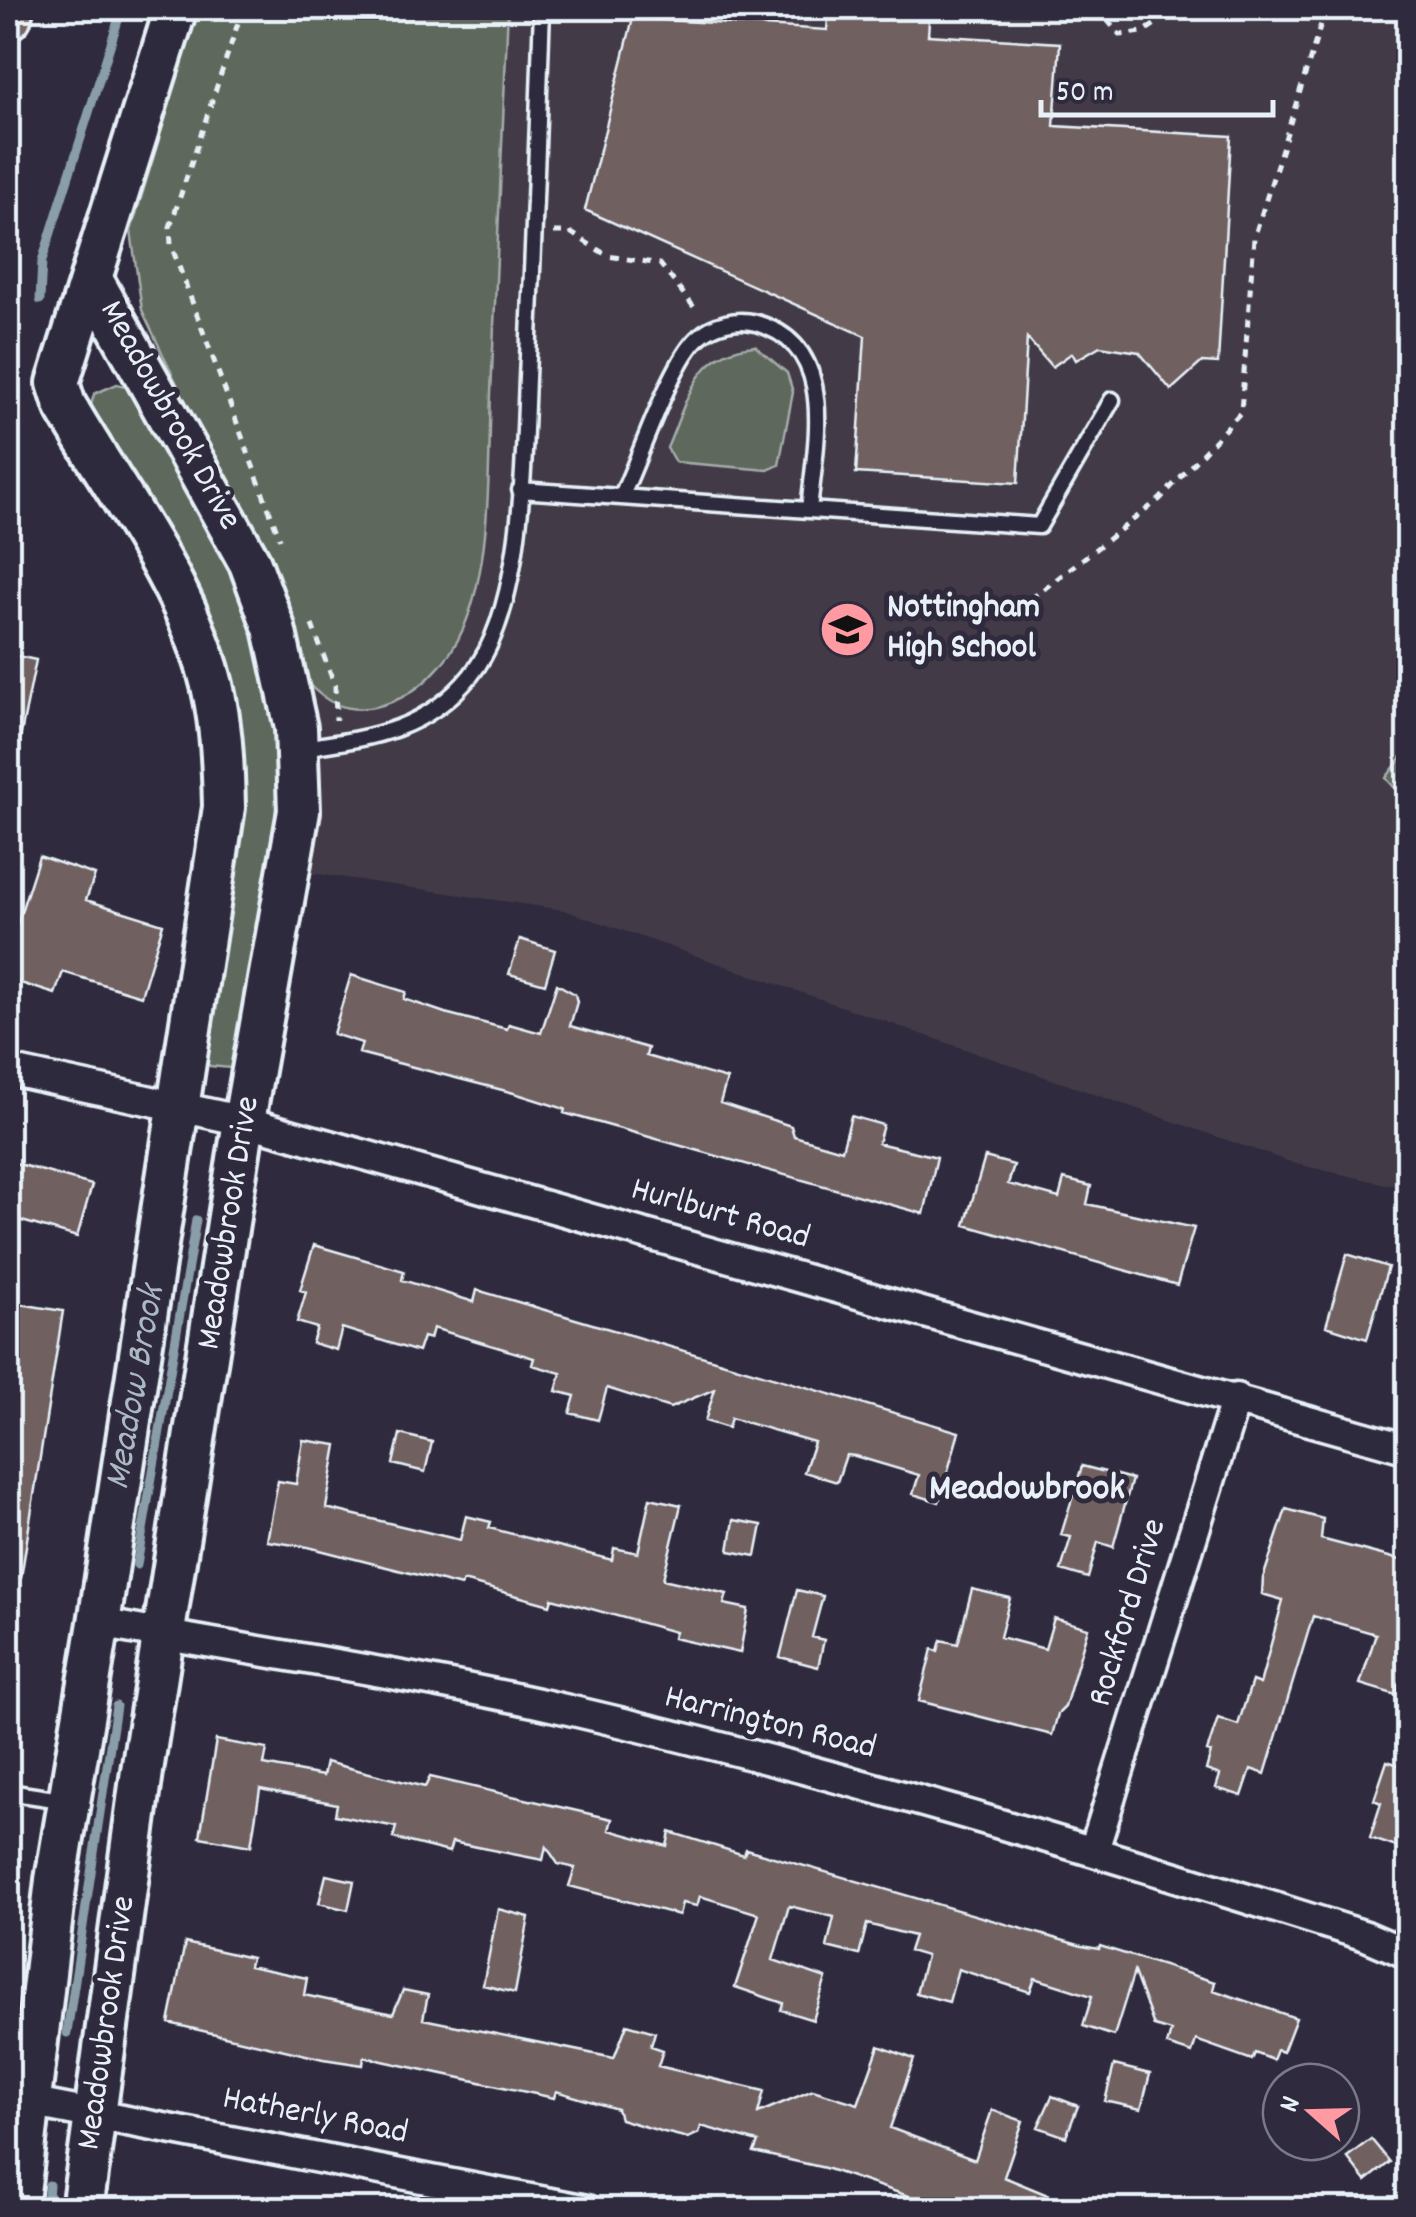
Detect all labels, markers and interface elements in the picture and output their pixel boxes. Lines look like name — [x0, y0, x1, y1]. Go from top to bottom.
scale bar — [1041, 55, 1274, 117]
text: 50 m — [1056, 73, 1114, 116]
street label: Meadowbrook Drive — [85, 292, 253, 540]
place label: Nottingham High School — [887, 584, 1040, 674]
school or university icon: Nottingham High School — [818, 599, 878, 659]
street label: Meadowbrook Drive — [185, 1093, 275, 1353]
street label: Hurlburt Road — [625, 1166, 815, 1264]
water label: Meadow Brook — [92, 1278, 183, 1494]
district label: Meadowbrook — [929, 1463, 1125, 1518]
street label: Rockford Drive — [1077, 1513, 1181, 1713]
street label: Harrington Road — [659, 1674, 881, 1774]
street label: Meadowbrook Drive — [65, 1893, 151, 2153]
north arrow — [1261, 2062, 1361, 2162]
street label: Hatherly Road — [218, 2075, 412, 2159]
text: N — [1271, 2092, 1313, 2119]

